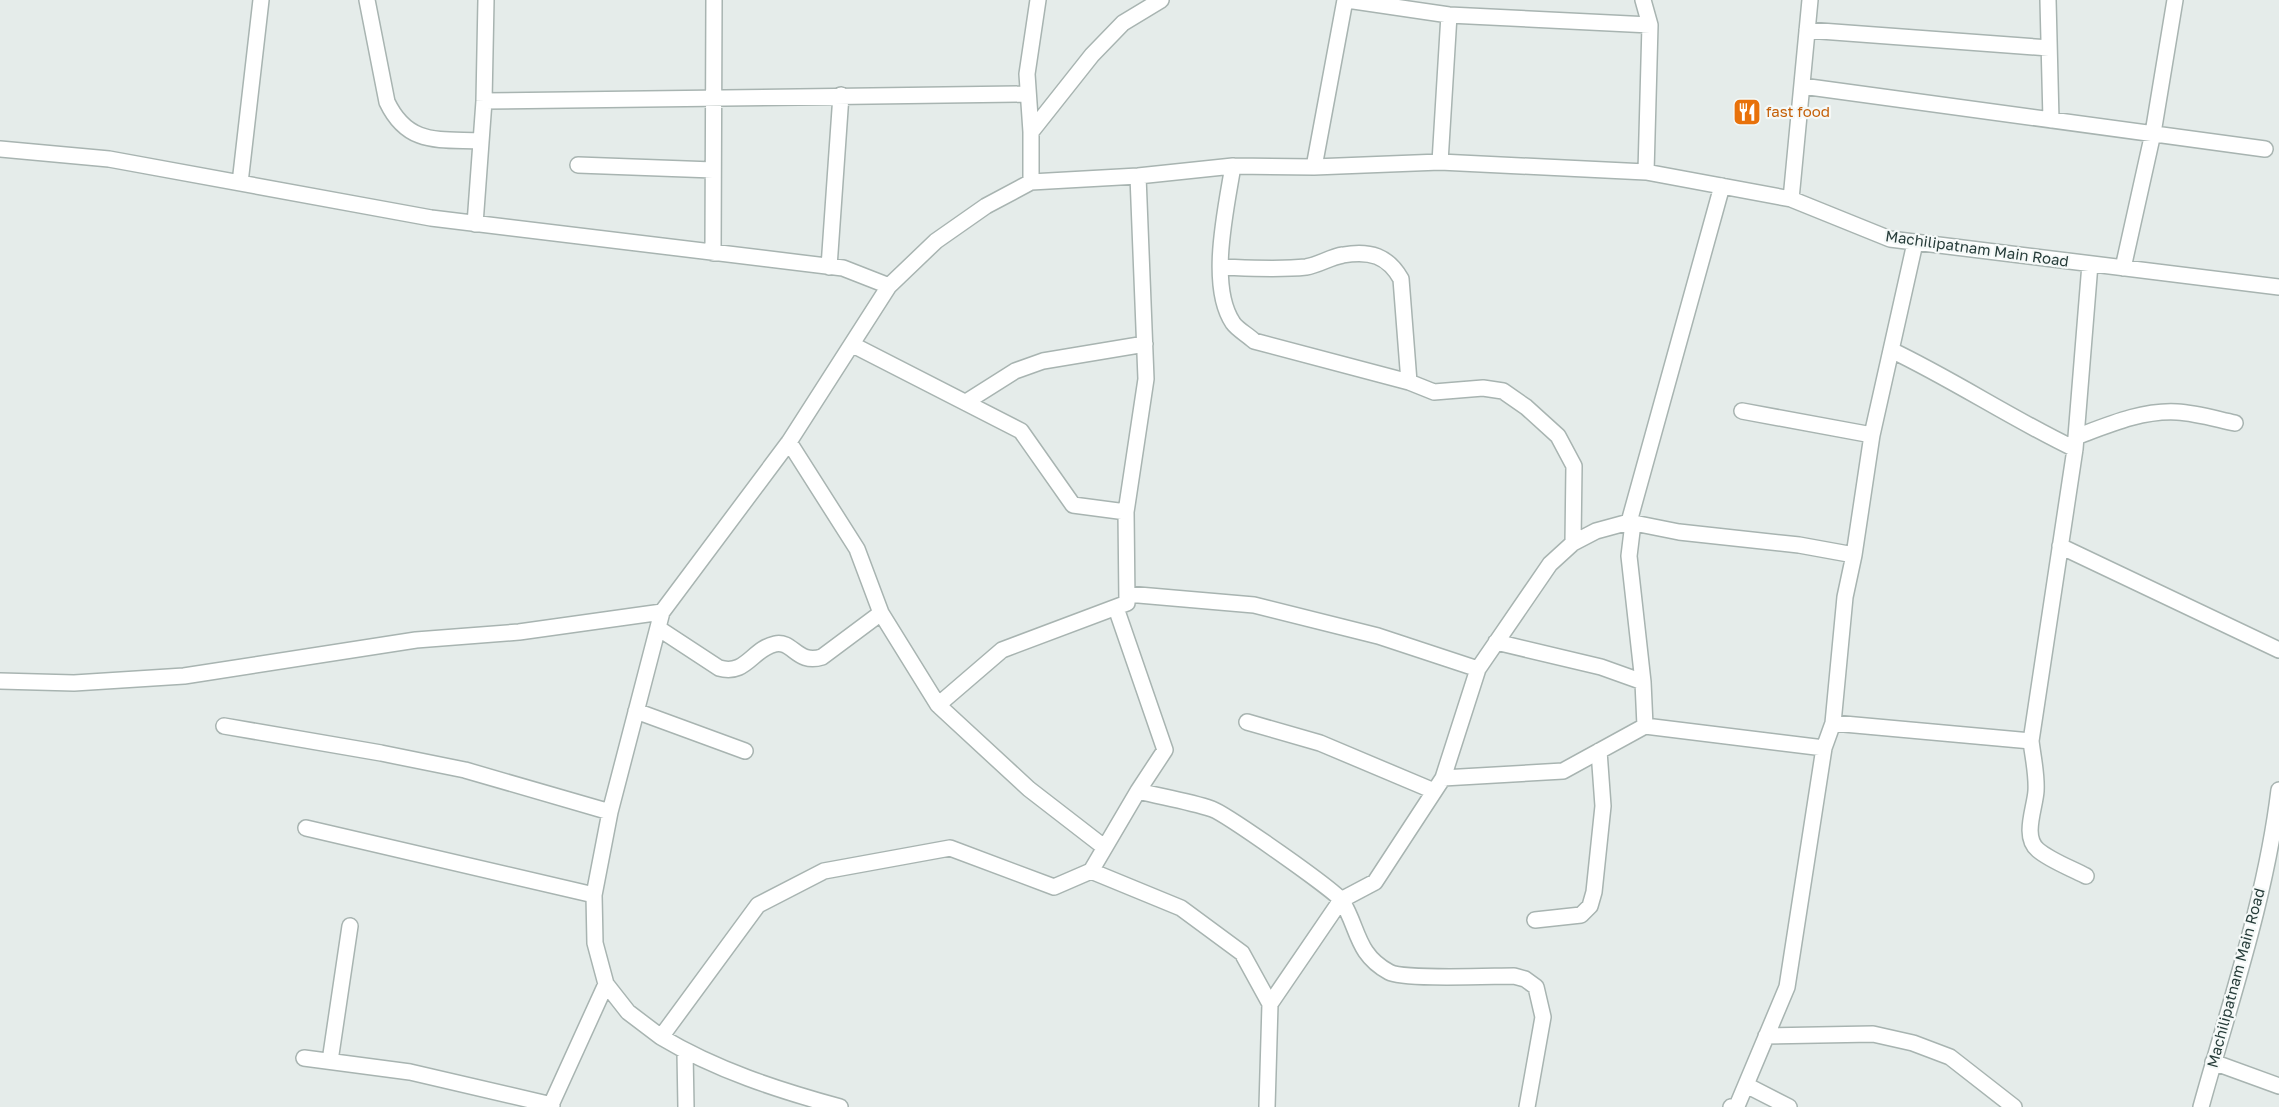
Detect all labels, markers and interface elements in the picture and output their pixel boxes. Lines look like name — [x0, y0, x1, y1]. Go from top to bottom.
restaurant icon: fast food — [1732, 97, 1762, 127]
place label: fast food — [1766, 102, 1830, 120]
street label: Machilipatnam Main Road — [1884, 226, 2070, 270]
street label: Machilipatnam Main Road — [2202, 886, 2268, 1069]

